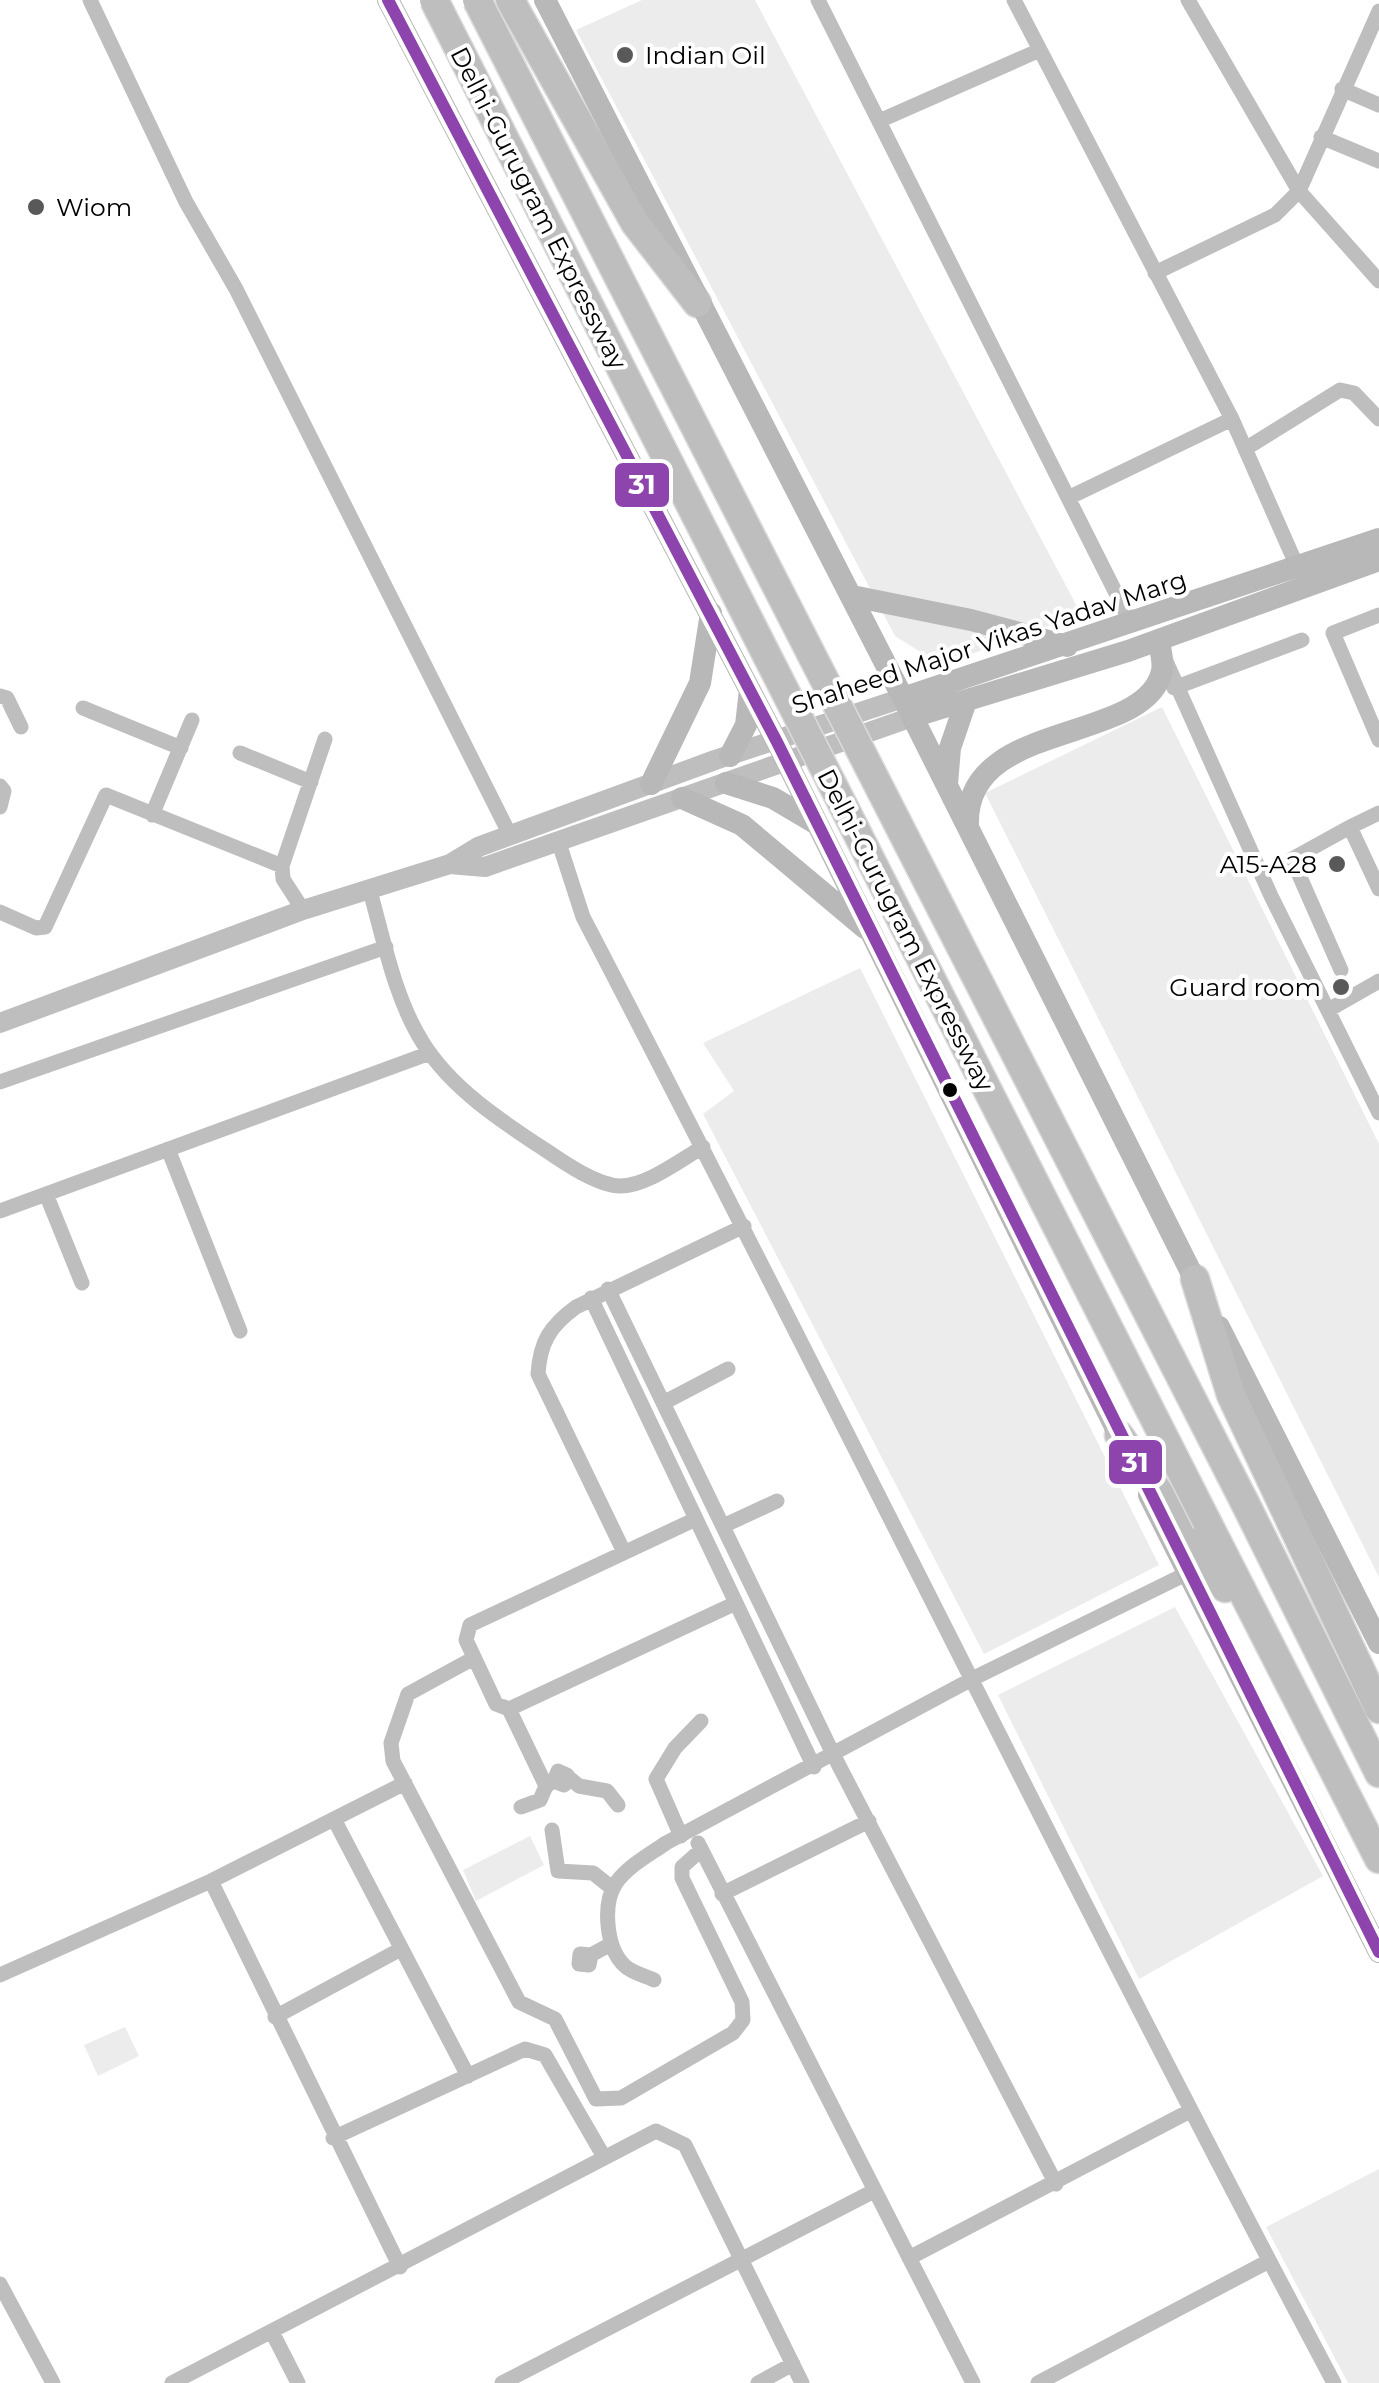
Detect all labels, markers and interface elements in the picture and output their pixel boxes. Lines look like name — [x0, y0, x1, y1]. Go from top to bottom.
place label: Indian Oil — [645, 40, 766, 70]
street label: Delhi-Gurugram Expressway — [444, 42, 634, 375]
marker: Indian Oil — [614, 44, 636, 66]
place label: Wiom — [56, 192, 132, 222]
marker: Wiom — [25, 196, 47, 218]
line badge: 31 — [613, 461, 671, 509]
text: 31 — [627, 467, 656, 501]
street label: Shaheed Major Vikas Yadav Marg — [788, 564, 1190, 720]
street label: Delhi-Gurugram Expressway — [811, 764, 1001, 1097]
place label: A15-A28 — [1220, 849, 1317, 879]
marker: A15-A28 — [1326, 853, 1348, 875]
place label: Guard room — [1169, 972, 1321, 1002]
marker: Guard room — [1330, 976, 1352, 998]
unlabelled marker — [940, 1080, 960, 1100]
line badge: 31 — [1107, 1438, 1164, 1486]
text: 31 — [1120, 1445, 1149, 1479]

